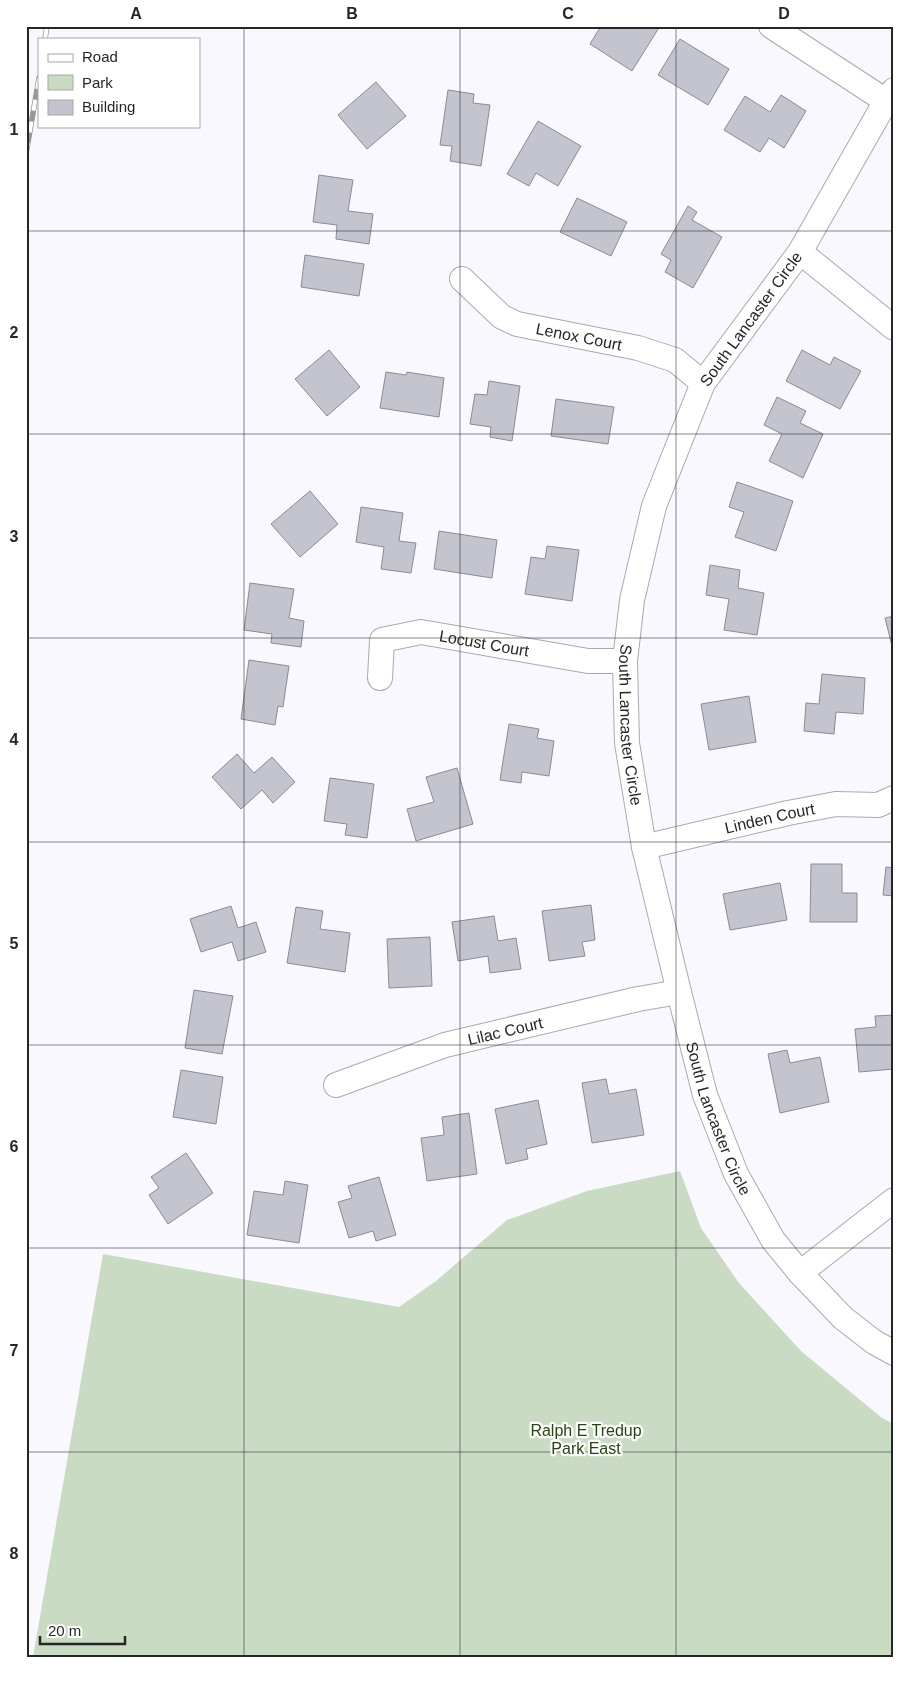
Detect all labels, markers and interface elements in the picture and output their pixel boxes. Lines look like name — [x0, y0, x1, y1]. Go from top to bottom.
text: A — [130, 5, 142, 22]
text: B — [346, 5, 358, 22]
text: C — [562, 5, 574, 22]
text: D — [778, 5, 790, 22]
legend — [38, 38, 200, 128]
text: Road — [82, 48, 118, 65]
text: Park — [82, 74, 113, 91]
text: Building — [82, 98, 135, 115]
text: 1 — [10, 121, 19, 138]
street label: South Lancaster Circle — [697, 248, 806, 389]
street label: Lenox Court — [535, 319, 624, 353]
text: 2 — [10, 324, 19, 341]
text: 3 — [10, 528, 19, 545]
street label: Locust Court — [438, 627, 531, 659]
street label: South Lancaster Circle — [616, 643, 646, 807]
text: 4 — [10, 731, 19, 748]
street label: Linden Court — [723, 800, 817, 836]
text: 5 — [10, 935, 19, 952]
street label: Lilac Court — [466, 1013, 545, 1048]
street label: South Lancaster Circle — [683, 1040, 755, 1198]
text: 6 — [10, 1138, 19, 1155]
text: 7 — [10, 1342, 19, 1359]
park label: Ralph E Tredup Park East — [530, 1422, 642, 1457]
text: 8 — [10, 1545, 19, 1562]
scale bar — [40, 1613, 125, 1645]
text: 20 m — [48, 1622, 81, 1639]

